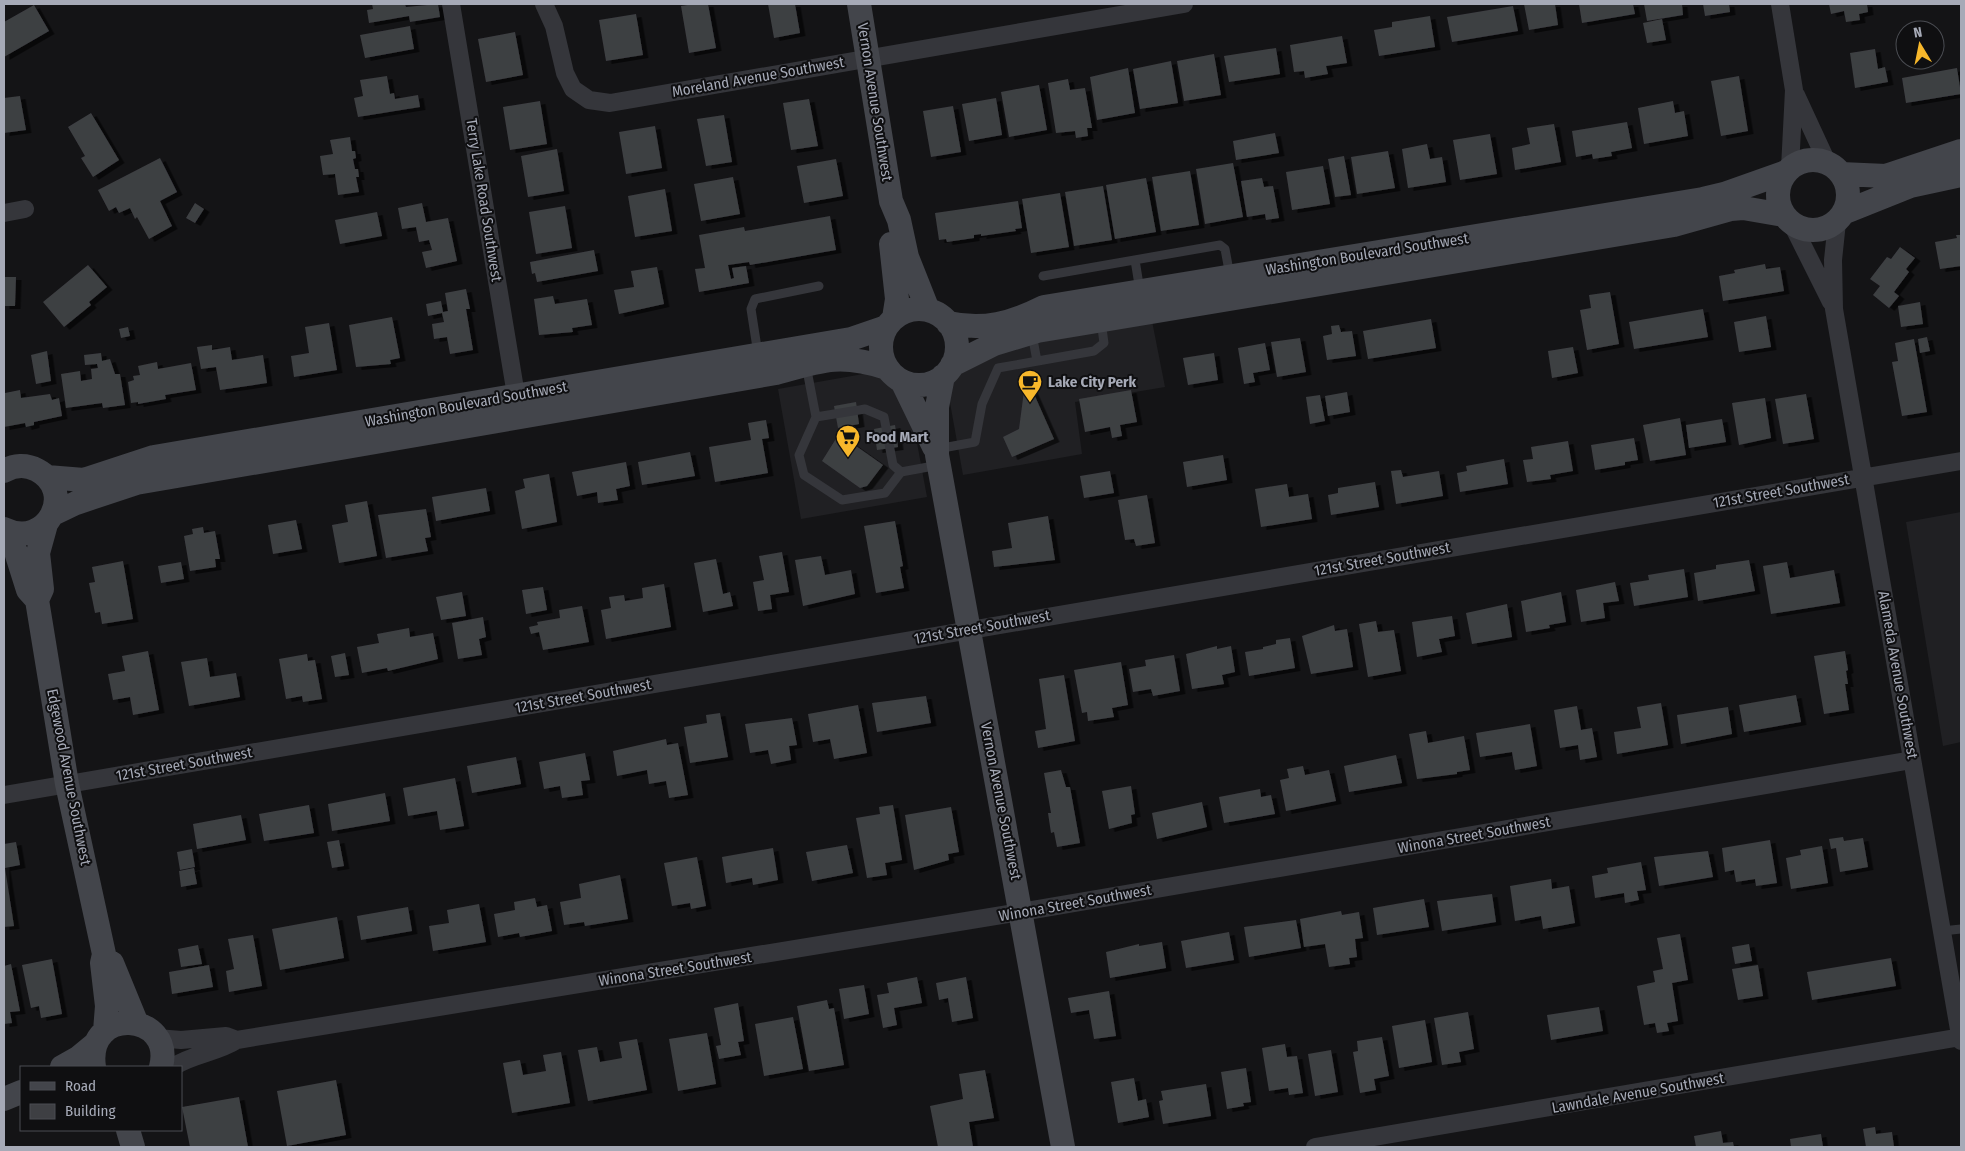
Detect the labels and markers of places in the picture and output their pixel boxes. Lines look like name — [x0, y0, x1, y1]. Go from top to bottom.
cafe icon: Lake City Perk — [1017, 369, 1043, 403]
place label: Lake City Perk — [1048, 373, 1137, 391]
supermarket icon: Food Mart — [835, 424, 861, 458]
place label: Food Mart — [866, 428, 929, 446]

